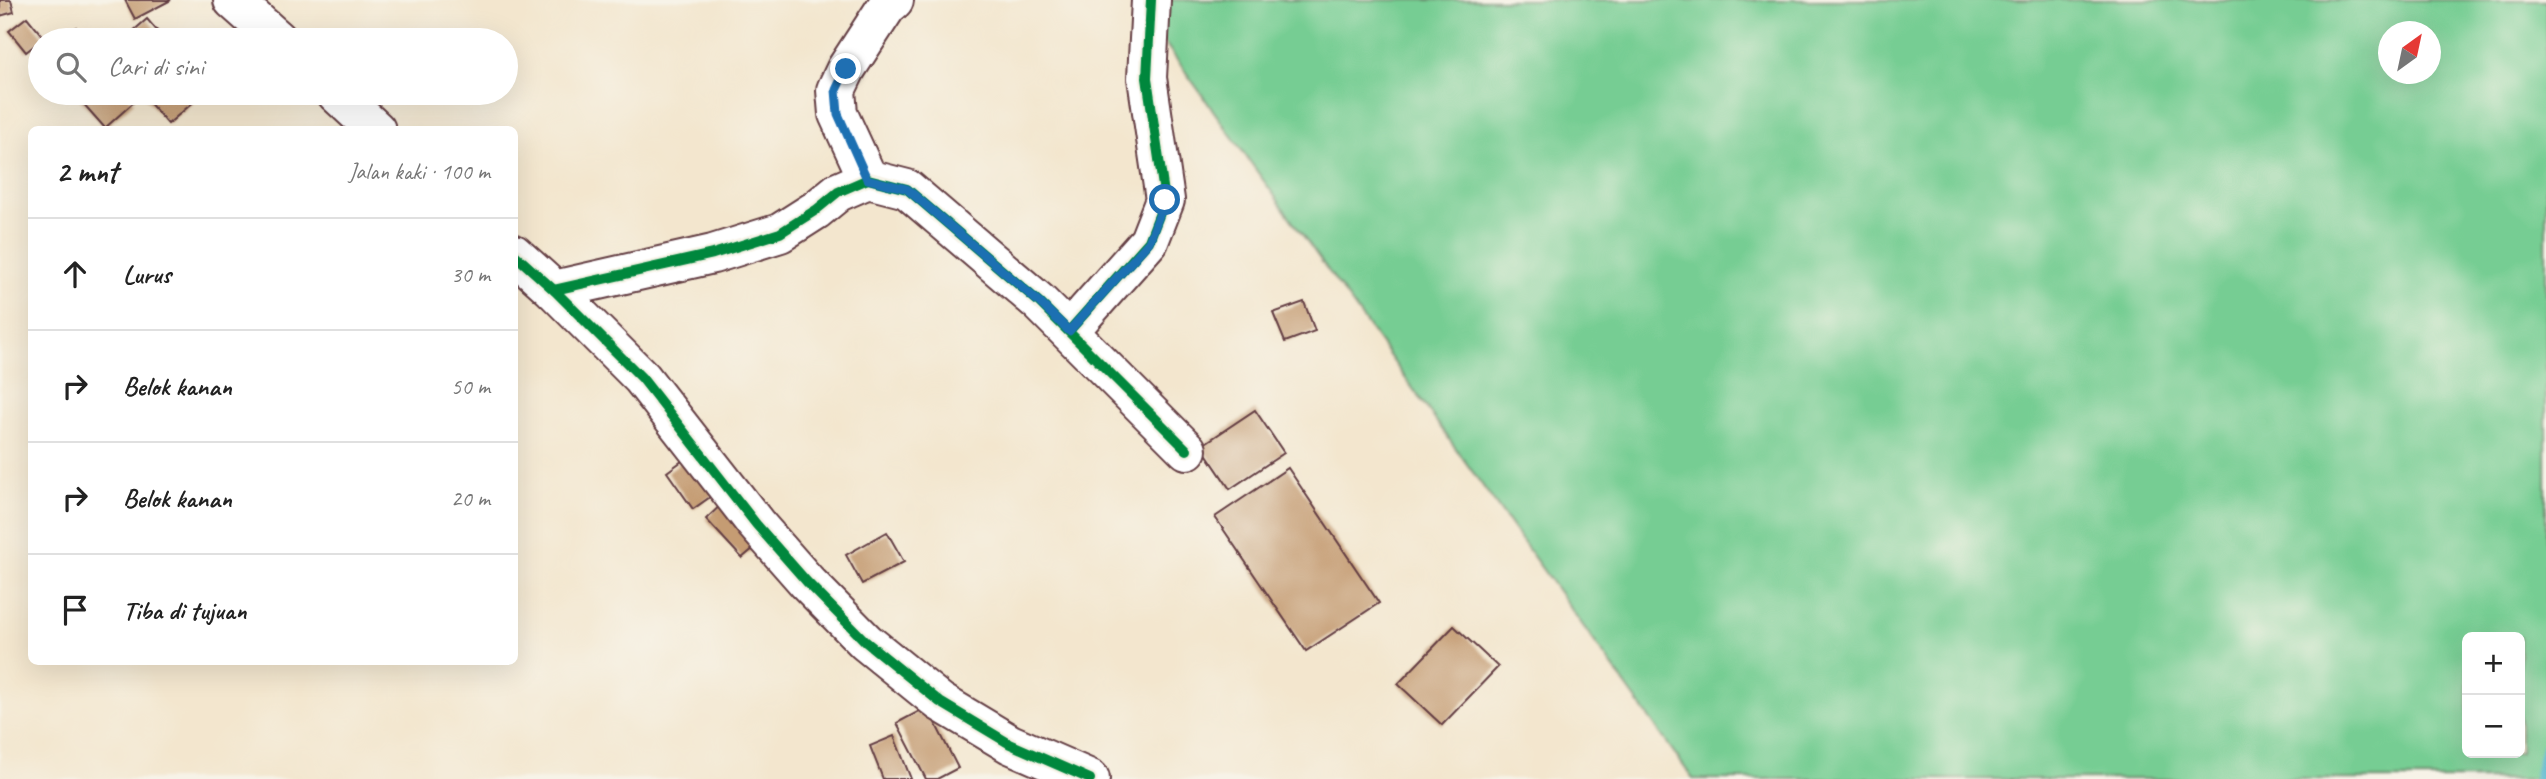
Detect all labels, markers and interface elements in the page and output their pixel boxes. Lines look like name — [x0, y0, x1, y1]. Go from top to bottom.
north arrow — [2378, 21, 2441, 84]
search box — [28, 28, 518, 105]
icon: search — [52, 48, 90, 86]
text: Cari di sini — [108, 50, 204, 83]
route end — [830, 53, 861, 84]
text: 2 mnt — [56, 153, 118, 191]
text: Jalan kaki · 100 m — [348, 157, 490, 186]
route start — [1149, 184, 1180, 215]
icon: ahead — [56, 255, 94, 293]
text: Lurus — [123, 258, 171, 291]
text: 30 m — [451, 260, 490, 289]
icon: right — [56, 367, 94, 405]
text: Belok kanan — [123, 370, 232, 403]
text: 50 m — [451, 372, 490, 401]
icon: right — [56, 479, 94, 517]
text: Belok kanan — [123, 482, 232, 515]
text: 20 m — [451, 484, 490, 513]
icon: arrive — [56, 591, 94, 629]
text: Tiba di tujuan — [123, 594, 247, 627]
map controls — [2462, 632, 2525, 758]
button: + — [2462, 632, 2525, 695]
button: − — [2462, 695, 2525, 758]

